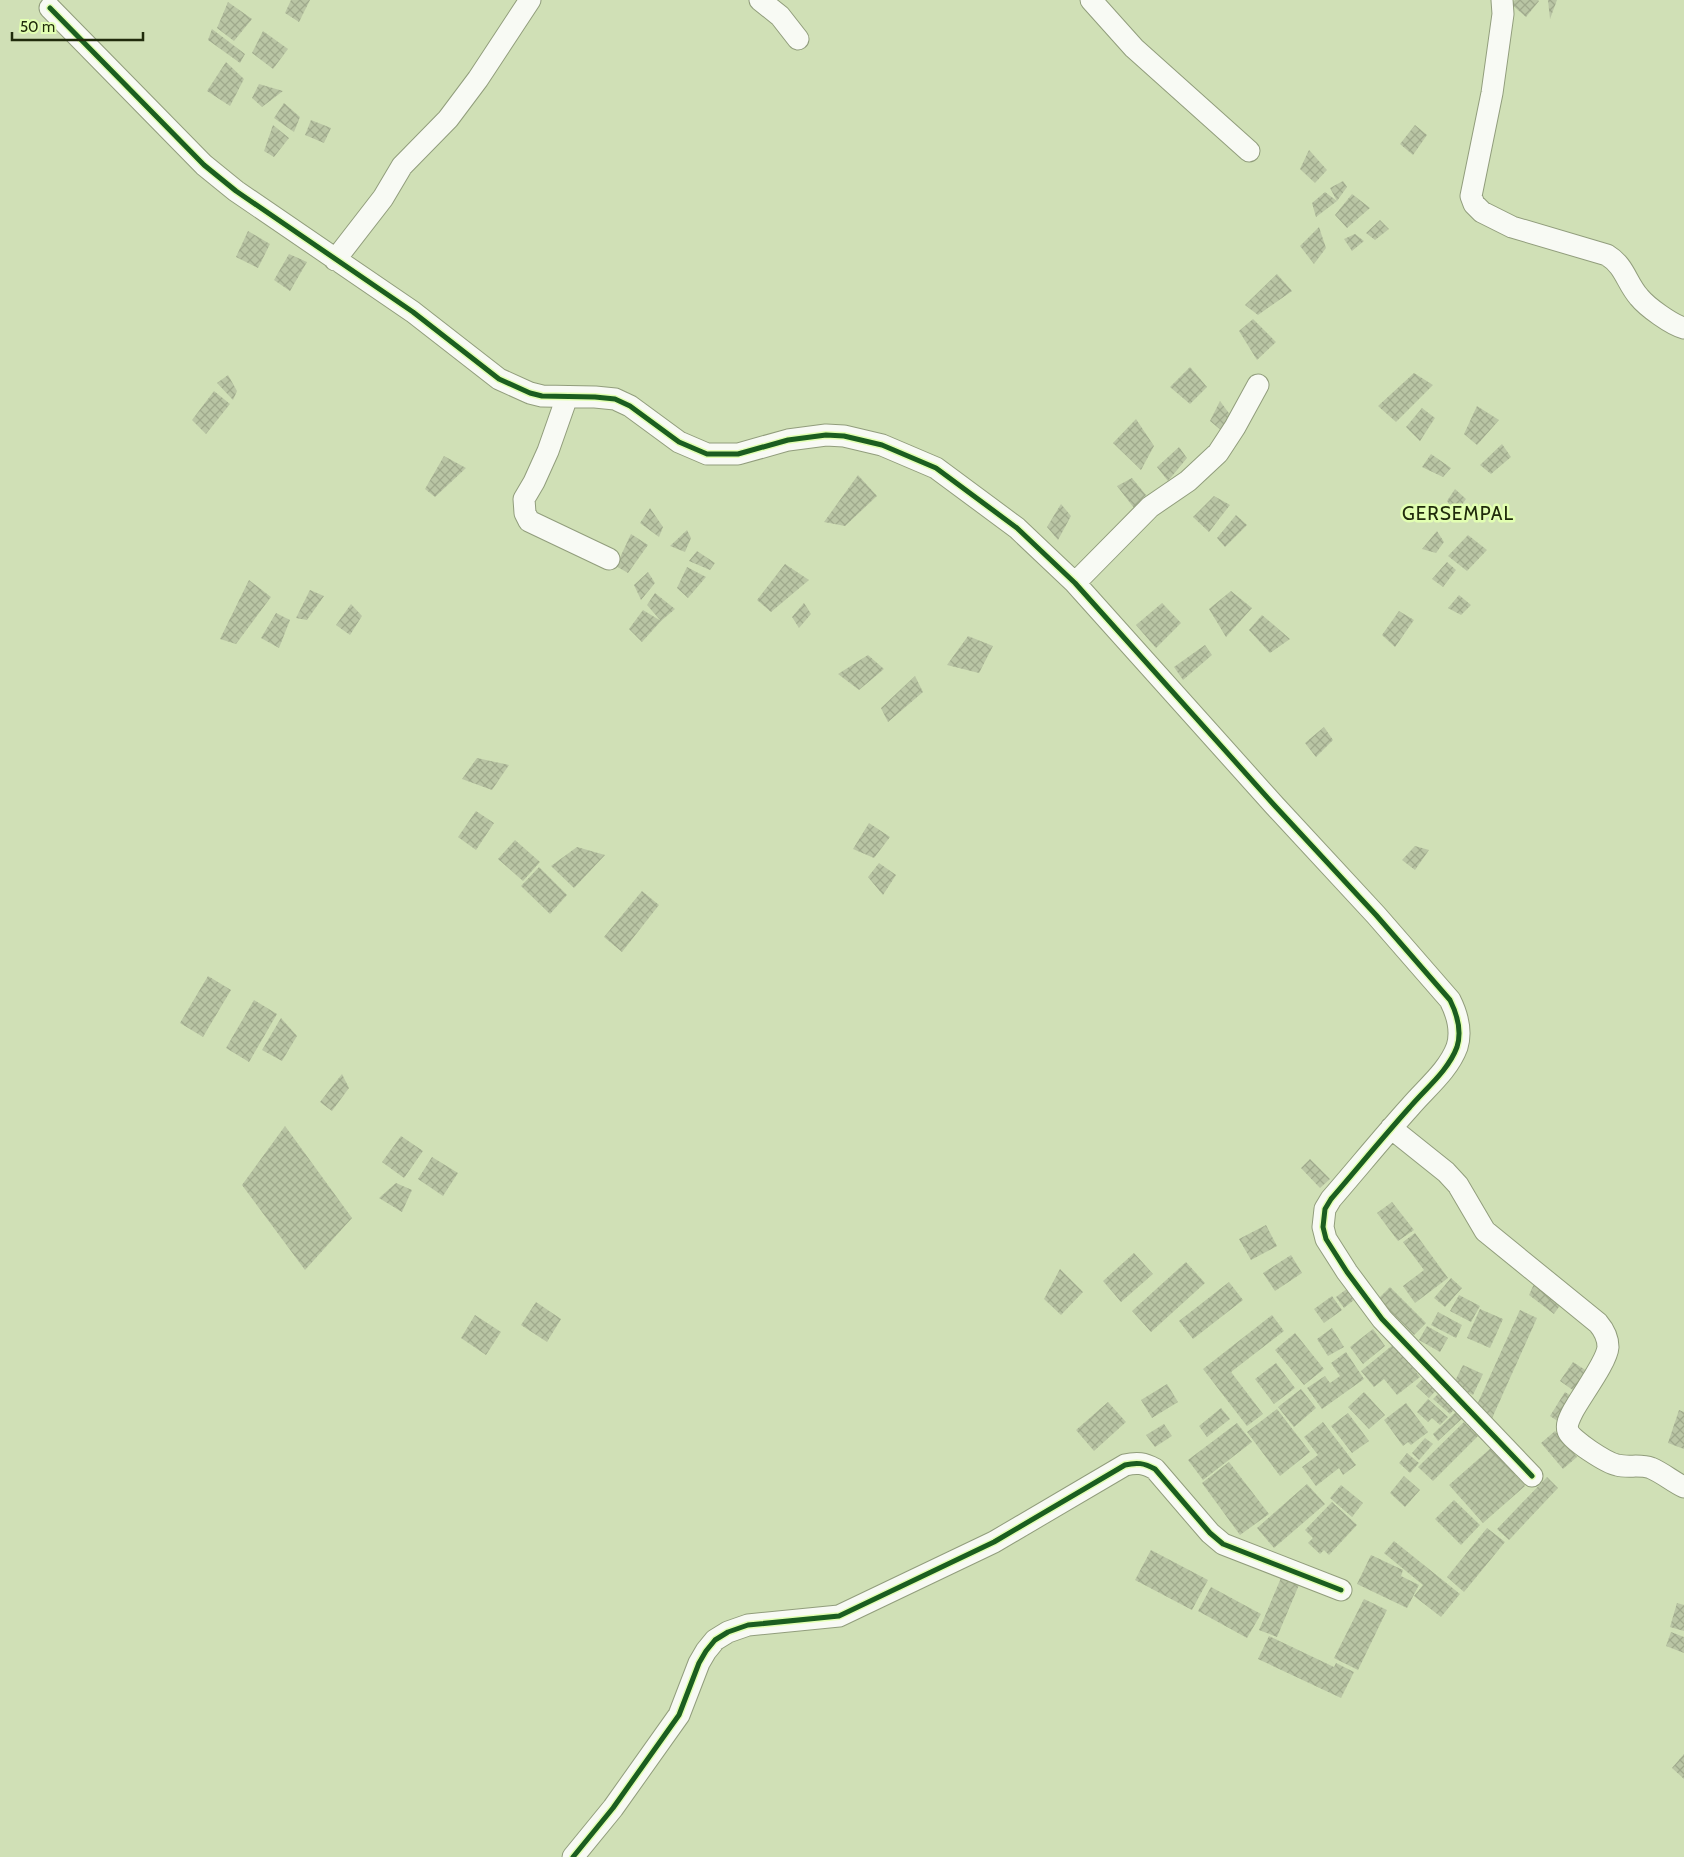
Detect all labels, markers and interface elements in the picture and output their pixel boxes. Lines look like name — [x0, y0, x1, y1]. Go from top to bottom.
scale bar — [12, 10, 144, 42]
text: 50 m — [20, 18, 55, 36]
district label: GERSEMPAL — [1402, 502, 1514, 525]

